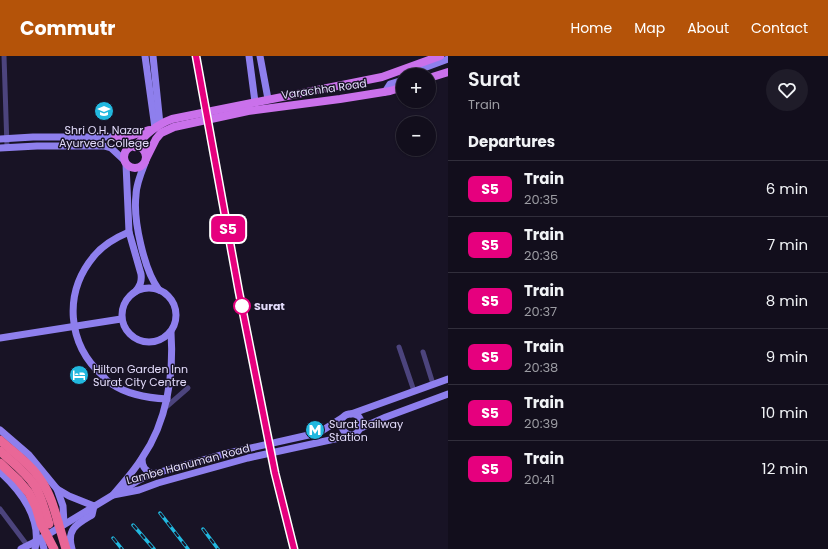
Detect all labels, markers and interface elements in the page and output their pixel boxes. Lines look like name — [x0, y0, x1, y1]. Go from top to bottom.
text: Commutr — [20, 15, 115, 42]
text: Home — [570, 18, 612, 38]
text: Map — [634, 18, 665, 38]
text: About — [687, 18, 729, 38]
text: Contact — [751, 18, 808, 38]
text: Surat — [468, 66, 520, 93]
map controls — [396, 68, 436, 156]
button: + — [396, 68, 436, 108]
button: heart — [766, 69, 808, 111]
street label: Varachha Road — [280, 75, 368, 103]
text: Train — [468, 95, 500, 114]
school or university icon: Shri O.H. Nazar Ayurved College — [93, 100, 115, 122]
button: − — [396, 116, 436, 156]
place label: Shri O.H. Nazar Ayurved College — [59, 122, 149, 151]
text: Departures — [468, 131, 555, 152]
text: Train — [524, 168, 564, 189]
text: 6 min — [766, 178, 808, 199]
text: S5 — [481, 179, 499, 199]
text: 20:35 — [524, 190, 558, 209]
line badge: S5 — [210, 216, 246, 242]
text: S5 — [219, 219, 237, 239]
text: Train — [524, 224, 564, 245]
text: 7 min — [767, 234, 808, 255]
text: S5 — [481, 235, 499, 255]
text: 20:36 — [524, 246, 558, 265]
text: Train — [524, 280, 564, 301]
text: 8 min — [766, 290, 808, 311]
text: S5 — [481, 291, 499, 311]
marker: Surat — [233, 297, 251, 315]
place label: Surat — [254, 298, 285, 314]
text: 20:37 — [524, 302, 557, 321]
text: Train — [524, 336, 564, 357]
text: 9 min — [766, 346, 808, 367]
text: S5 — [481, 347, 499, 367]
text: 20:38 — [524, 358, 558, 377]
place label: Hilton Garden Inn Surat City Centre — [93, 361, 188, 390]
hotel icon: Hilton Garden Inn Surat City Centre — [68, 364, 90, 386]
text: Train — [524, 392, 564, 413]
text: 10 min — [761, 402, 808, 423]
text: S5 — [481, 403, 499, 423]
text: 20:39 — [524, 414, 558, 433]
place label: Surat Railway Station — [329, 416, 404, 445]
metro station icon: Surat Railway Station — [304, 419, 326, 441]
street label: Lambe Hanuman Road — [125, 440, 251, 488]
text: Train — [524, 448, 564, 469]
text: 12 min — [762, 458, 808, 479]
text: S5 — [481, 459, 499, 479]
text: 20:41 — [524, 470, 555, 489]

